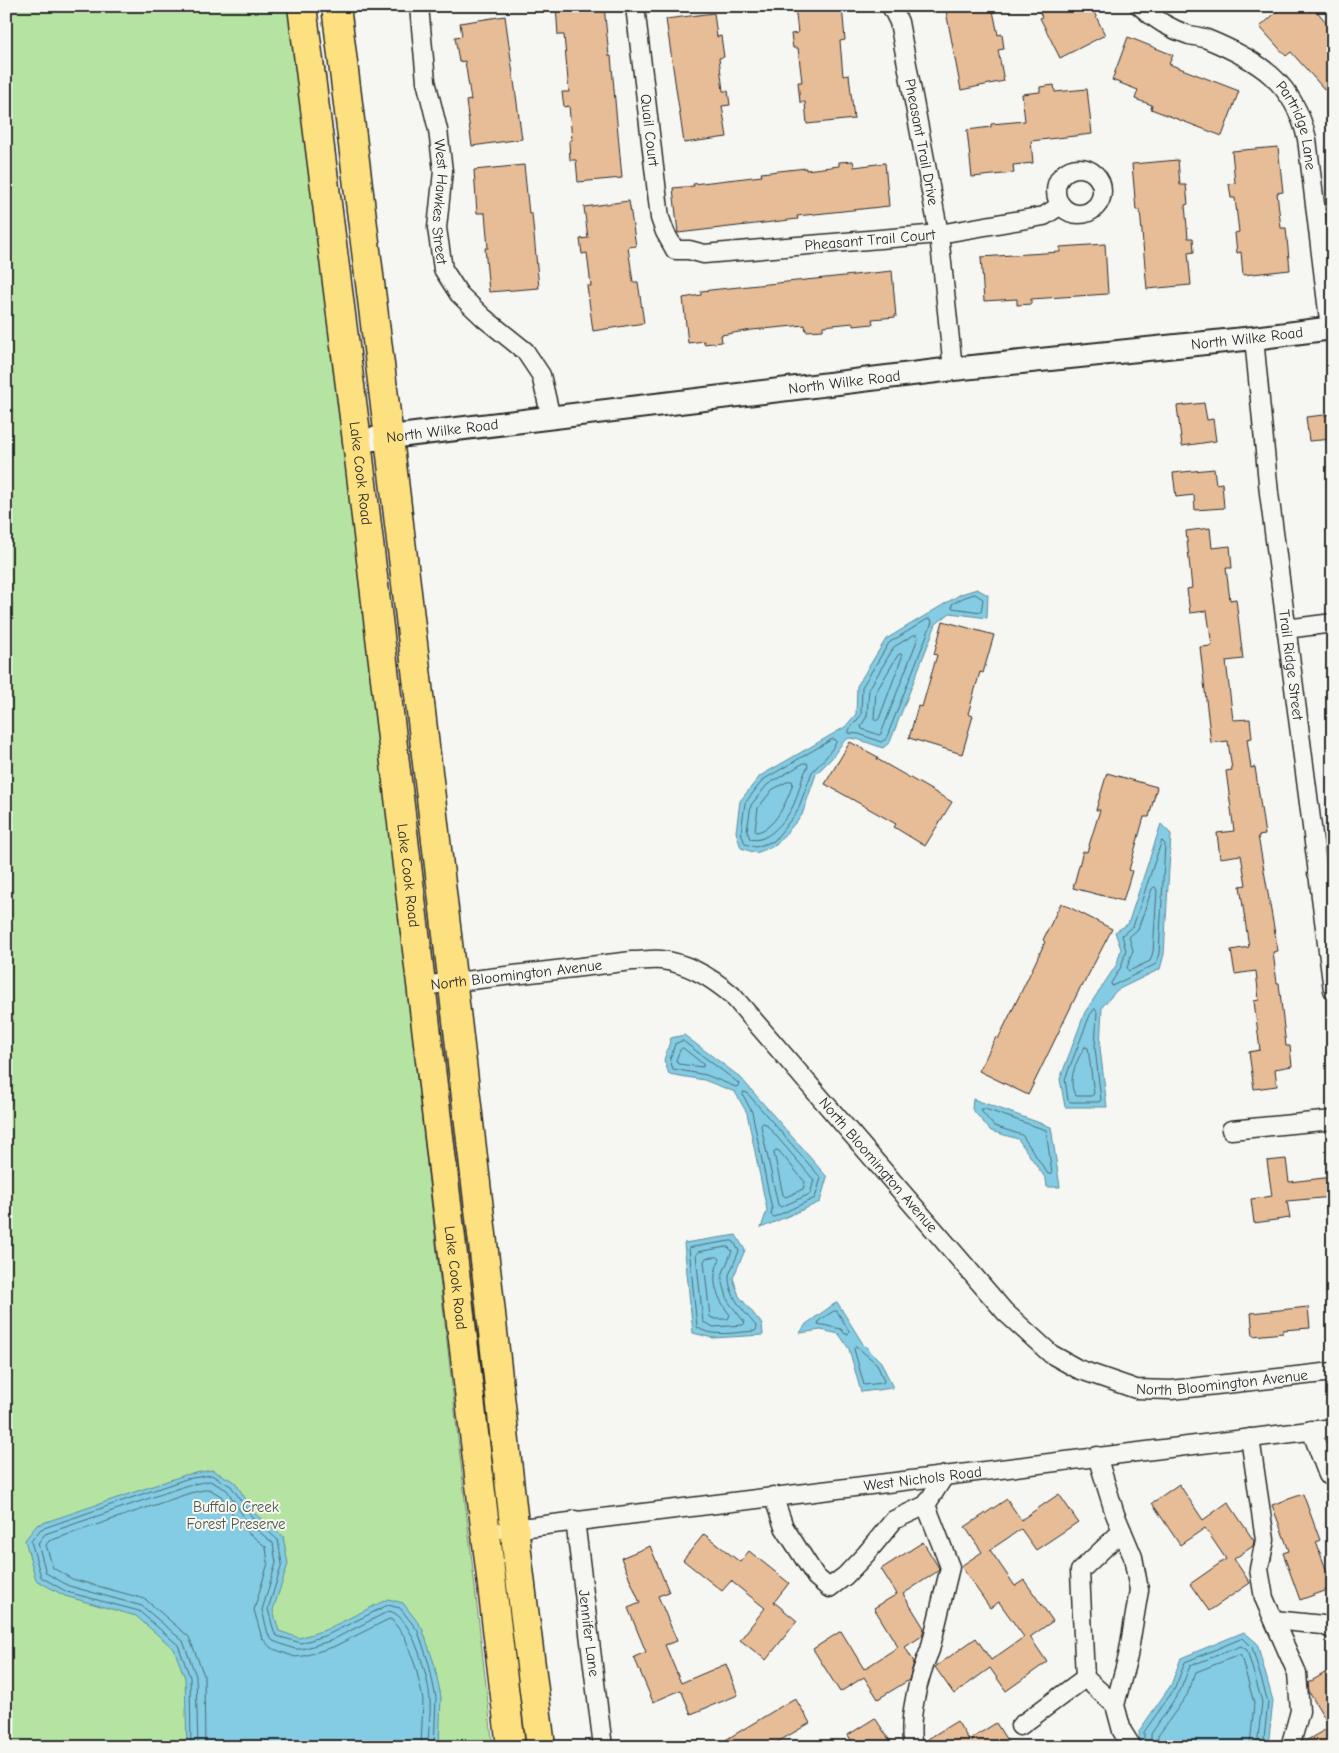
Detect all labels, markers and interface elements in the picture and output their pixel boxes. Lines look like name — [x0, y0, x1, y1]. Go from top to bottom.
street label: Pheasant Trail Drive — [901, 77, 942, 207]
street label: Partridge Lane — [1272, 77, 1320, 171]
street label: Quail Court — [636, 93, 663, 168]
street label: West Hawkes Street — [428, 138, 452, 266]
street label: Pheasant Trail Court — [804, 225, 937, 254]
street label: North Wilke Road — [1190, 323, 1304, 353]
street label: North Wilke Road — [787, 366, 902, 398]
street label: North Wilke Road — [385, 415, 499, 446]
street label: Lake Cook Road — [346, 420, 376, 526]
street label: Trail Ridge Street — [1275, 608, 1307, 722]
street label: Lake Cook Road — [393, 823, 423, 928]
street label: North Bloomington Avenue — [430, 956, 604, 994]
street label: North Bloomington Avenue — [815, 1094, 942, 1237]
street label: Lake Cook Road — [441, 1225, 471, 1331]
street label: North Bloomington Avenue — [1136, 1366, 1309, 1399]
street label: West Nichols Road — [863, 1462, 983, 1495]
park label: Buffalo Creek Forest Preserve — [186, 1498, 286, 1533]
street label: Jennifer Lane — [575, 1589, 603, 1678]

